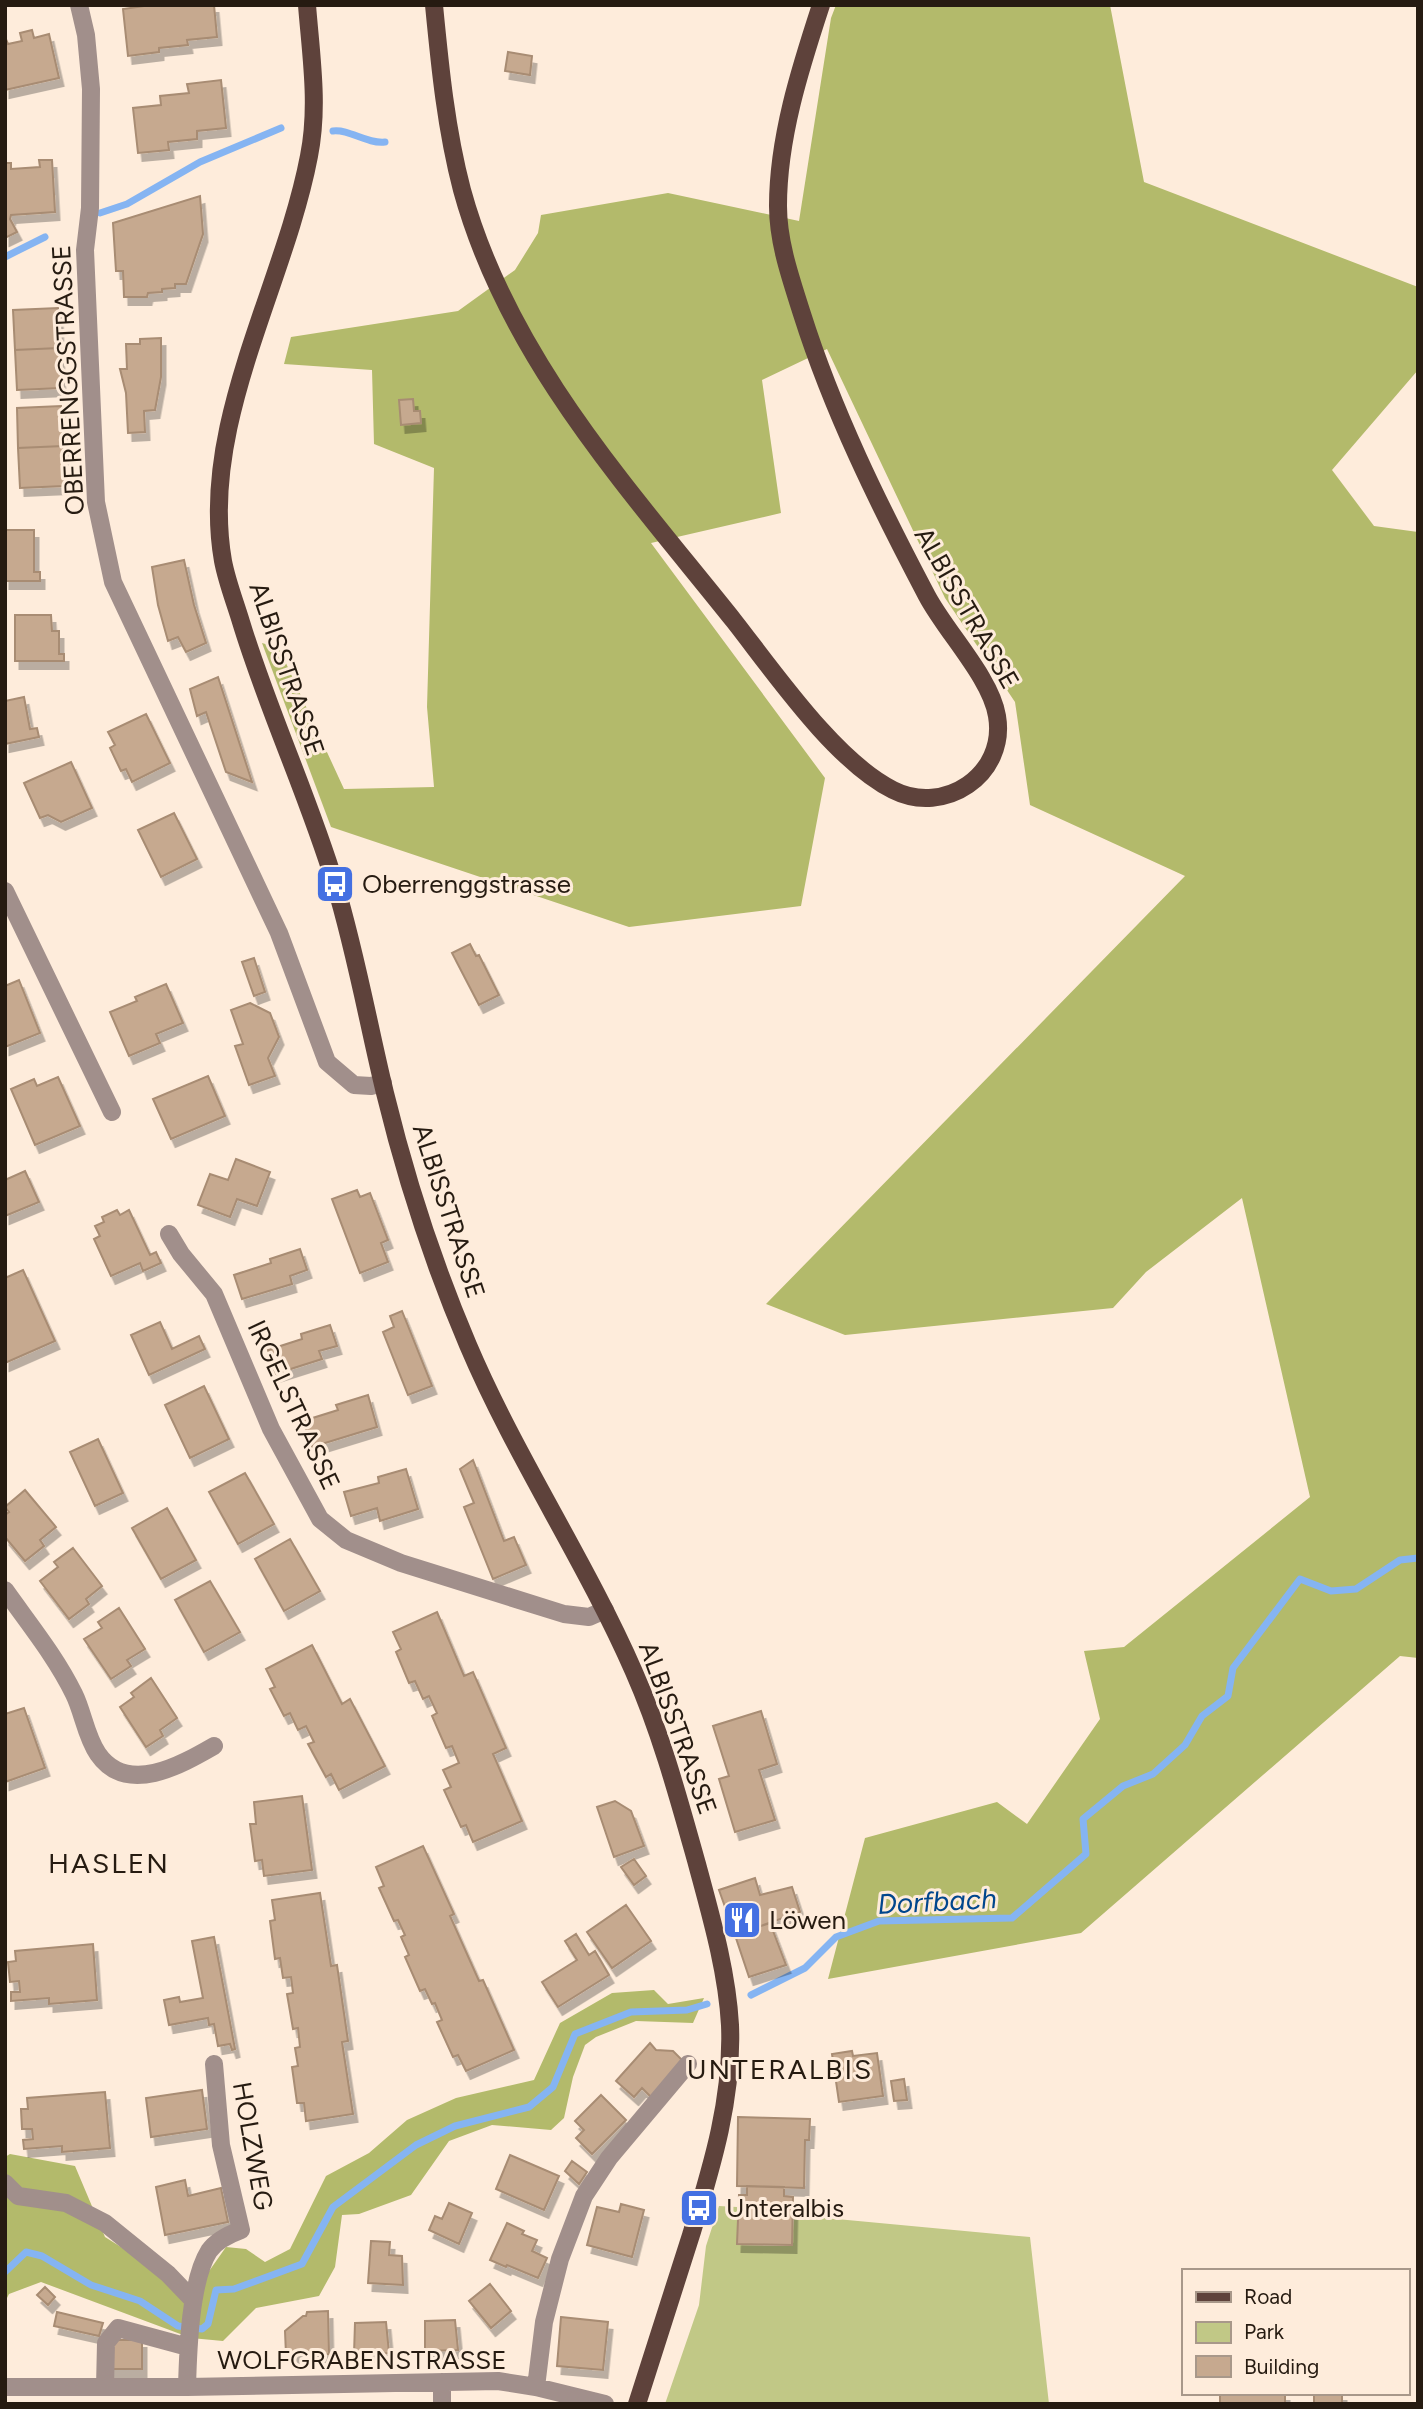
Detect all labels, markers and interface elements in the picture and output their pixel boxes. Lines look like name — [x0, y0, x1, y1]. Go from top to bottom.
street label: OBERRENGGSTRASSE — [45, 244, 91, 516]
street label: ALBISSTRASSE — [908, 521, 1026, 695]
street label: ALBISSTRASSE — [242, 578, 332, 760]
bus stop icon: Oberrenggstrasse — [314, 863, 356, 905]
place label: Oberrenggstrasse — [362, 868, 571, 900]
street label: ALBISSTRASSE — [406, 1120, 492, 1302]
street label: IRGELSTRASSE — [241, 1315, 347, 1495]
street label: ALBISSTRASSE — [632, 1637, 724, 1819]
district label: HASLEN — [48, 1846, 170, 1880]
water label: Dorfbach — [877, 1881, 997, 1921]
restaurant icon: Löwen — [721, 1899, 763, 1941]
place label: Löwen — [769, 1904, 846, 1936]
district label: UNTERALBIS — [687, 2052, 873, 2086]
street label: HOLZWEG — [226, 2079, 280, 2213]
bus stop icon: Unteralbis — [678, 2187, 720, 2229]
place label: Unteralbis — [726, 2192, 844, 2224]
legend — [1182, 2269, 1409, 2395]
text: Road — [1244, 2284, 1292, 2309]
text: Park — [1244, 2319, 1285, 2344]
street label: WOLFGRABENSTRASSE — [217, 2344, 507, 2376]
text: Building — [1244, 2354, 1319, 2379]

